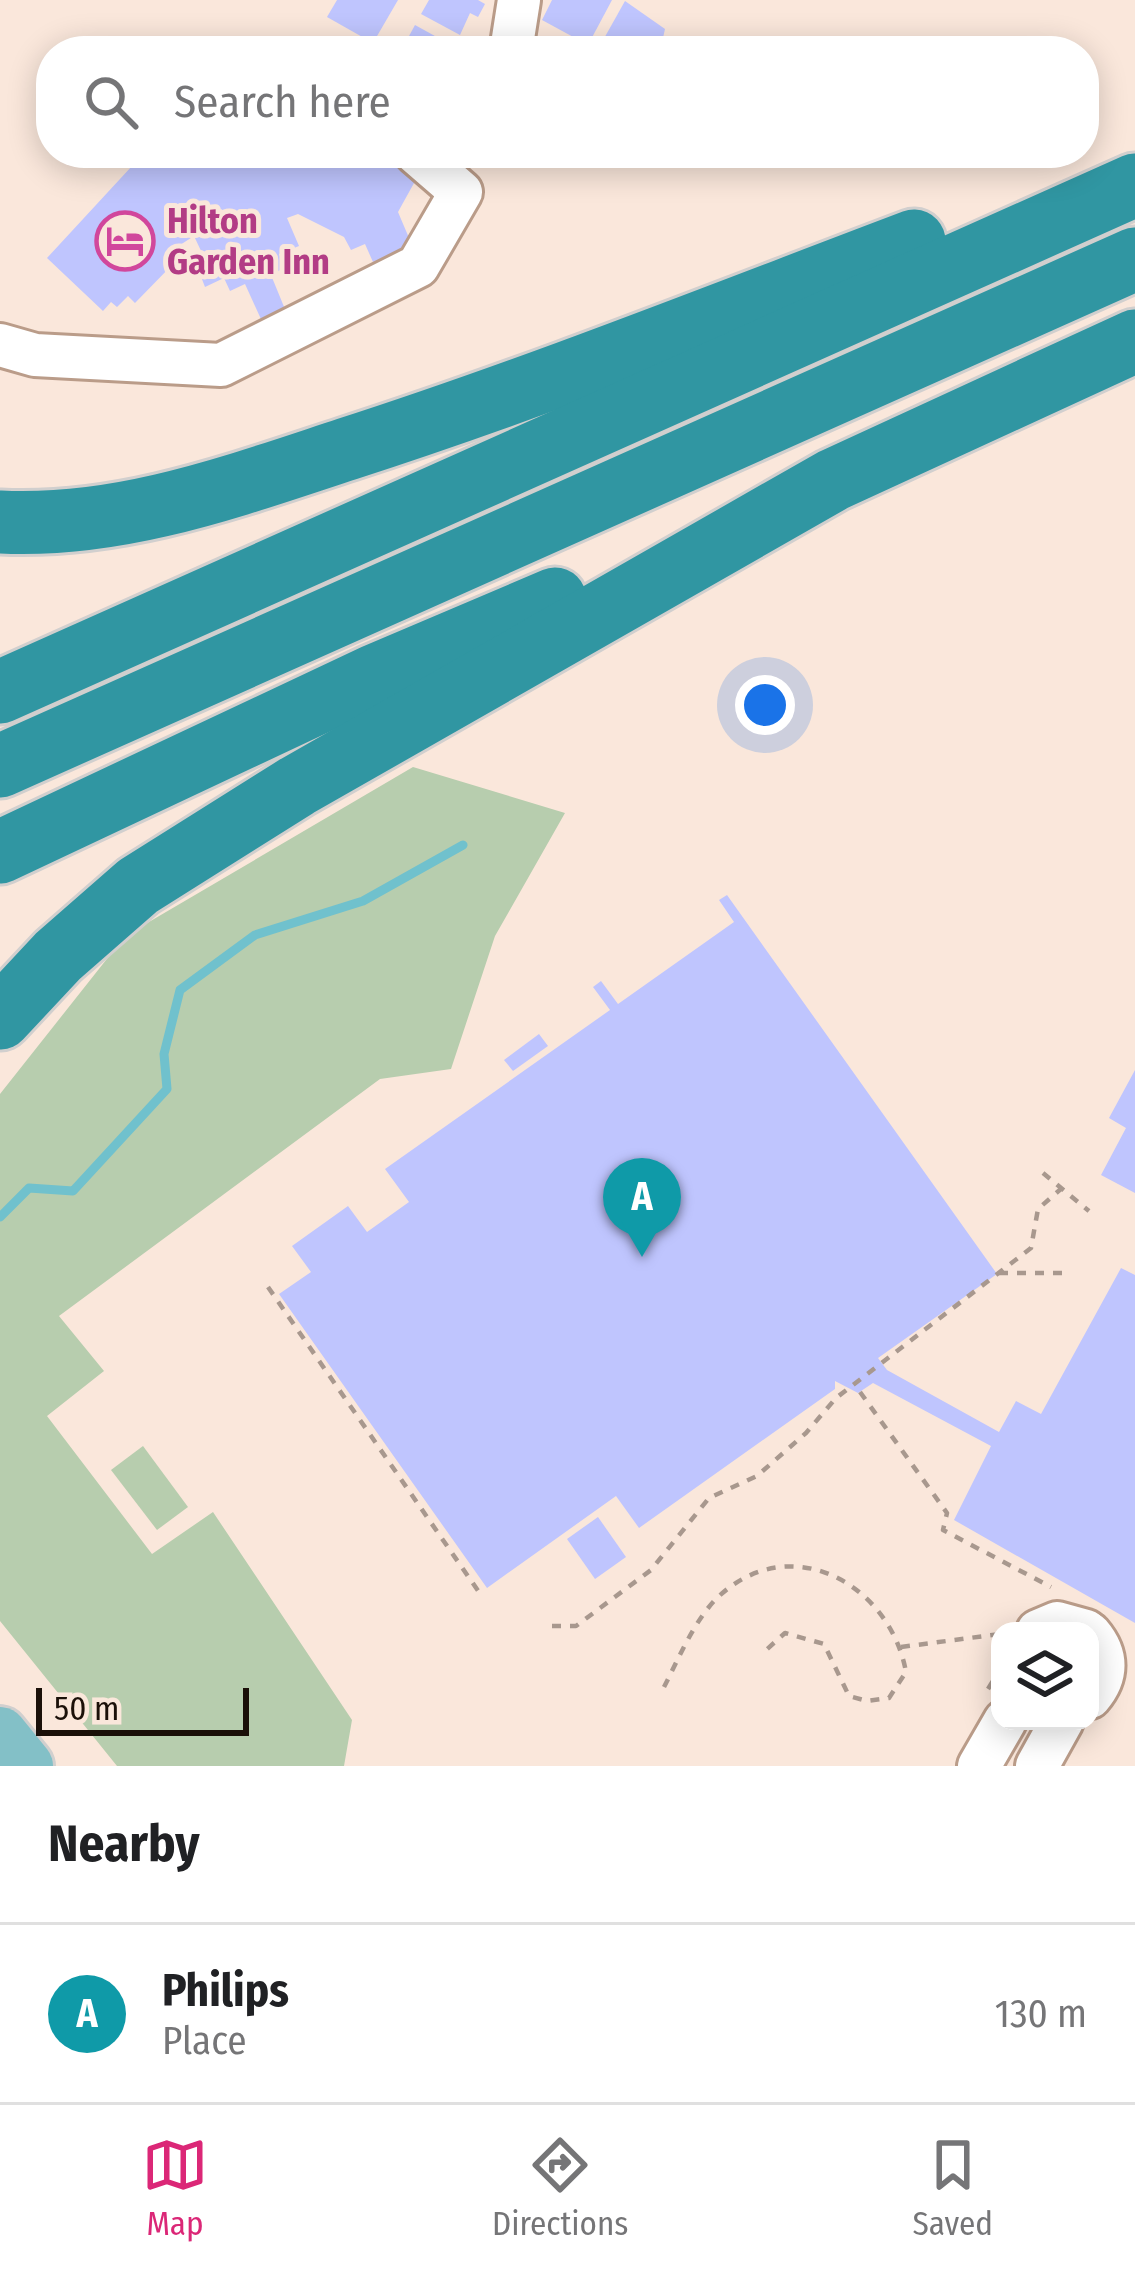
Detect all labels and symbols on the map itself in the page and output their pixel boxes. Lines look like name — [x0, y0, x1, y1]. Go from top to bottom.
place label: Hilton Garden Inn — [167, 199, 330, 284]
hotel icon: Hilton Garden Inn — [94, 210, 156, 272]
your location — [735, 675, 795, 735]
pin: A — [603, 1158, 681, 1257]
scale bar — [36, 1682, 249, 1735]

